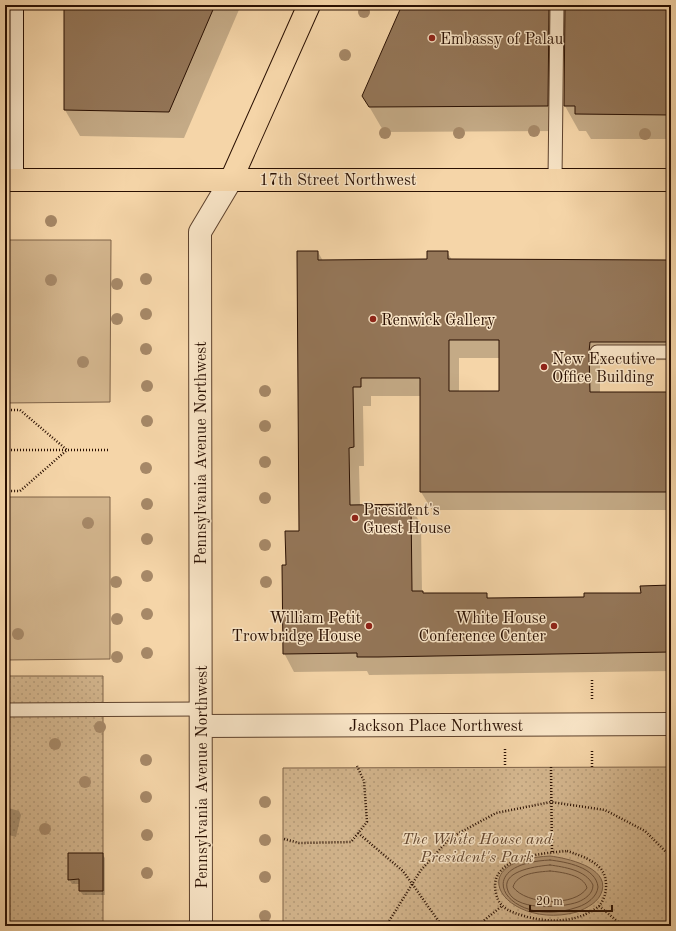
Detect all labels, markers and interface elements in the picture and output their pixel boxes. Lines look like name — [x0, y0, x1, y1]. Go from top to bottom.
place label: Embassy of Palau — [440, 32, 564, 48]
marker: Embassy of Palau — [427, 33, 437, 43]
street label: 17th Street Northwest — [260, 173, 417, 189]
place label: Renwick Gallery — [381, 313, 496, 329]
marker: Renwick Gallery — [368, 314, 378, 324]
street label: Pennsylvania Avenue Northwest — [194, 341, 210, 565]
place label: New Executive Office Building — [552, 352, 655, 386]
marker: New Executive Office Building — [539, 362, 549, 372]
place label: President's Guest House — [363, 503, 451, 537]
marker: President's Guest House — [350, 513, 360, 523]
place label: William Petit Trowbridge House — [232, 611, 361, 645]
place label: White House Conference Center — [418, 611, 546, 645]
marker: William Petit Trowbridge House — [364, 621, 374, 631]
marker: White House Conference Center — [549, 621, 559, 631]
street label: Pennsylvania Avenue Northwest — [195, 665, 211, 889]
street label: Jackson Place Northwest — [349, 719, 524, 735]
park label: The White House and President's Park — [402, 832, 553, 866]
scale bar — [530, 887, 612, 913]
text: 20 m — [536, 896, 563, 908]

